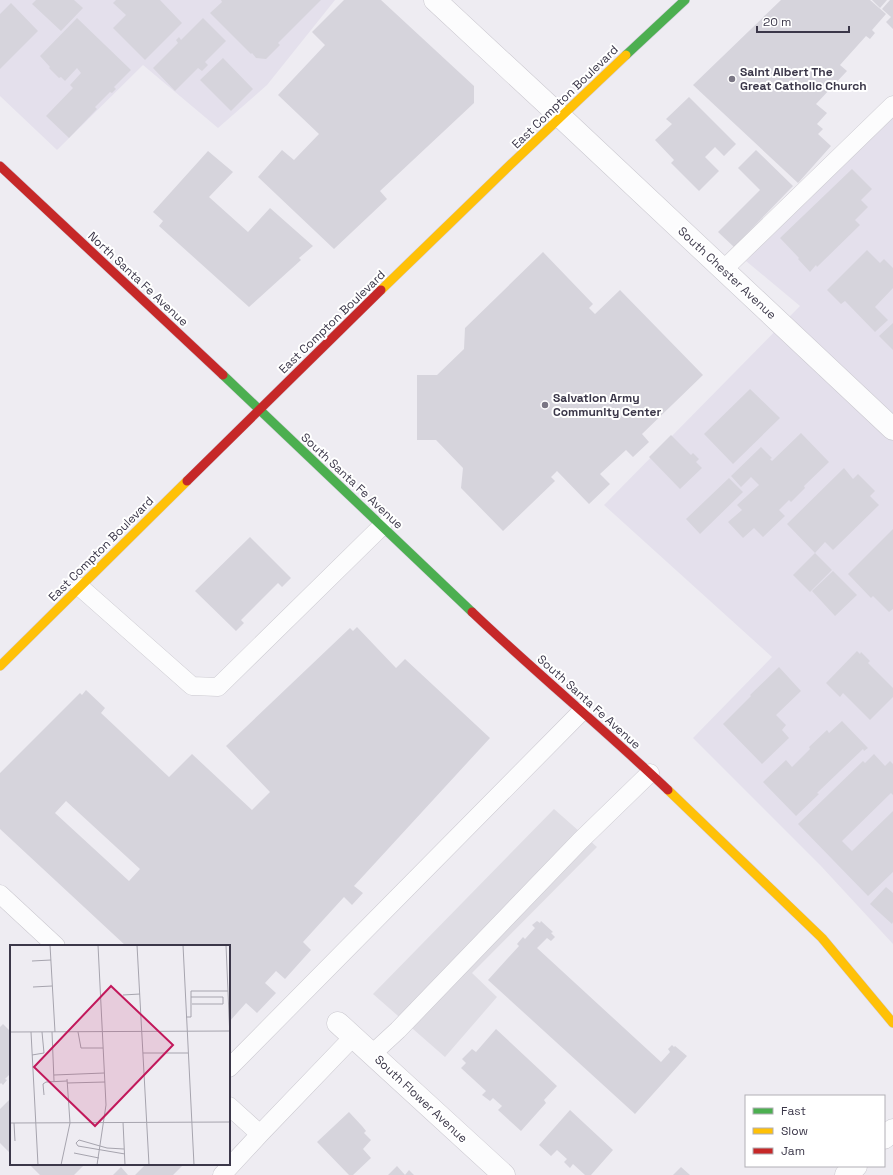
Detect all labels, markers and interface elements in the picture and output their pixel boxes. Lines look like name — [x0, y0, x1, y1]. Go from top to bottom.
scale bar — [757, 8, 849, 34]
text: 20 m — [763, 14, 791, 30]
street label: East Compton Boulevard — [508, 42, 622, 152]
place label: Saint Albert The Great Catholic Church — [740, 64, 867, 94]
marker: Saint Albert The Great Catholic Church — [727, 74, 737, 84]
street label: South Chester Avenue — [674, 223, 780, 323]
street label: North Santa Fe Avenue — [84, 228, 192, 330]
street label: East Compton Boulevard — [275, 267, 389, 377]
place label: Salvation Army Community Center — [553, 390, 661, 420]
marker: Salvation Army Community Center — [540, 400, 550, 410]
street label: South Santa Fe Avenue — [298, 430, 406, 532]
street label: East Compton Boulevard — [45, 493, 157, 605]
street label: South Santa Fe Avenue — [534, 651, 644, 753]
inset map — [10, 945, 230, 1165]
street label: South Flower Avenue — [371, 1052, 471, 1146]
legend — [745, 1095, 885, 1167]
text: Fast — [781, 1103, 806, 1119]
text: Slow — [781, 1123, 808, 1139]
text: Jam — [781, 1143, 805, 1159]

